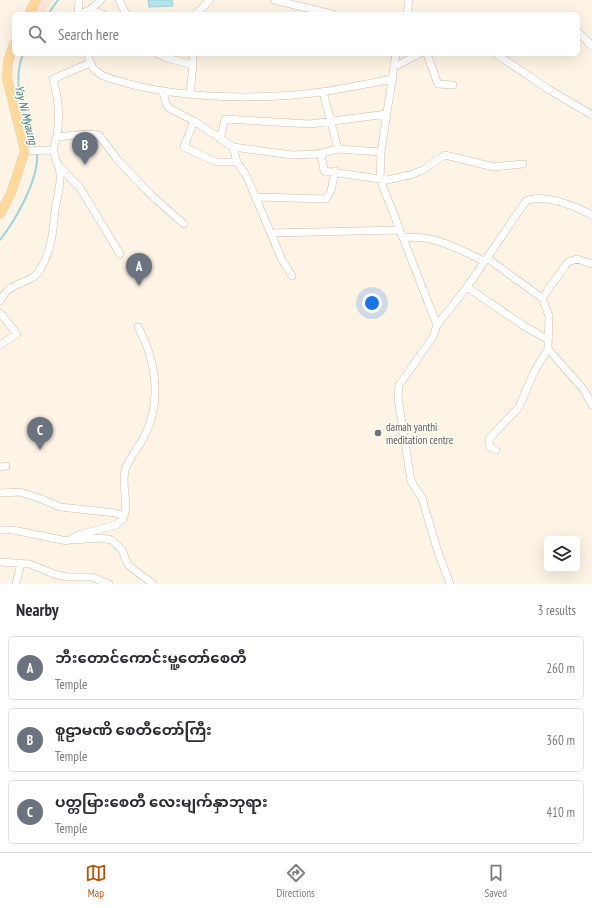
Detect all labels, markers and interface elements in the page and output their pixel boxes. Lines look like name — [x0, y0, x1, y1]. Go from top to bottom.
search box — [12, 12, 580, 56]
icon: search — [26, 23, 48, 45]
text: Search here — [58, 25, 119, 44]
water label: Yay Ni Myaung — [12, 84, 41, 147]
pin: B — [72, 132, 98, 165]
pin: A — [126, 253, 152, 286]
your location — [362, 293, 382, 313]
pin: C — [27, 417, 53, 450]
place label: damah yanthi meditation centre — [386, 420, 454, 447]
marker: damah yanthi meditation centre — [373, 428, 383, 438]
map controls — [544, 536, 580, 572]
button: layers — [544, 536, 580, 572]
text: Nearby — [16, 599, 59, 621]
text: 3 results — [537, 602, 576, 619]
text: ဘီးတောင်ကောင်းမူ့တော်စေတီ — [55, 648, 247, 667]
text: A — [27, 660, 33, 677]
text: 260 m — [546, 660, 575, 677]
text: Temple — [55, 676, 87, 693]
text: စူဠာမဏိ စေတီတော်ကြီး — [55, 720, 212, 739]
text: B — [27, 732, 33, 749]
text: 360 m — [546, 732, 575, 749]
text: Temple — [55, 748, 87, 765]
text: ပတ္တမြား‌စေတီ‌ လေးမျက်နှာဘုရား — [55, 792, 268, 811]
text: C — [27, 804, 33, 821]
text: 410 m — [546, 804, 575, 821]
text: Temple — [55, 820, 87, 837]
tab: Map — [85, 862, 107, 900]
tab: Directions — [277, 862, 315, 900]
tab: Saved — [484, 862, 507, 900]

